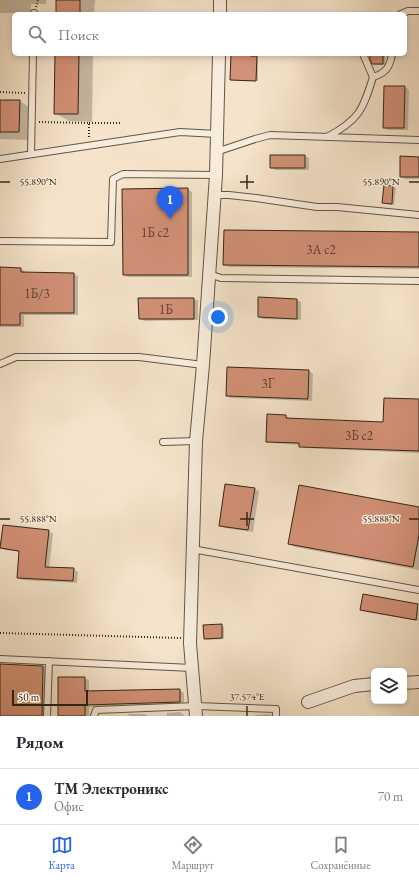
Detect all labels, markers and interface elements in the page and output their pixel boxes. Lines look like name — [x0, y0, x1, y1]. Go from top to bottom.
search box — [12, 12, 407, 56]
icon: search — [26, 23, 48, 45]
text: Поиск — [58, 25, 99, 44]
text: 55.890°N — [19, 175, 57, 188]
text: 55.890°N — [362, 175, 400, 188]
pin: 1 — [157, 186, 183, 219]
house number: 1Б с2 — [141, 224, 170, 241]
house number: 3А с2 — [306, 241, 336, 258]
house number: 1Б/3 — [24, 285, 50, 302]
house number: 1Б — [159, 301, 173, 318]
your location — [208, 307, 228, 327]
house number: 3Г — [262, 375, 275, 392]
house number: 3Б с2 — [345, 427, 374, 444]
text: 55.888°N — [19, 512, 57, 525]
text: 55.888°N — [362, 512, 400, 525]
map controls — [371, 668, 407, 704]
button: layers — [371, 668, 407, 704]
scale bar — [12, 688, 88, 707]
text: 50 m — [18, 690, 39, 704]
text: 37.574°E — [230, 690, 265, 703]
text: Рядом — [16, 731, 64, 753]
text: ТМ Электроникс — [54, 779, 168, 798]
text: 1 — [26, 788, 32, 805]
text: 70 m — [378, 788, 403, 805]
text: Офис — [54, 798, 84, 815]
tab: Карта — [48, 834, 75, 872]
tab: Маршрут — [172, 834, 214, 872]
tab: Сохранённые — [311, 834, 371, 872]

